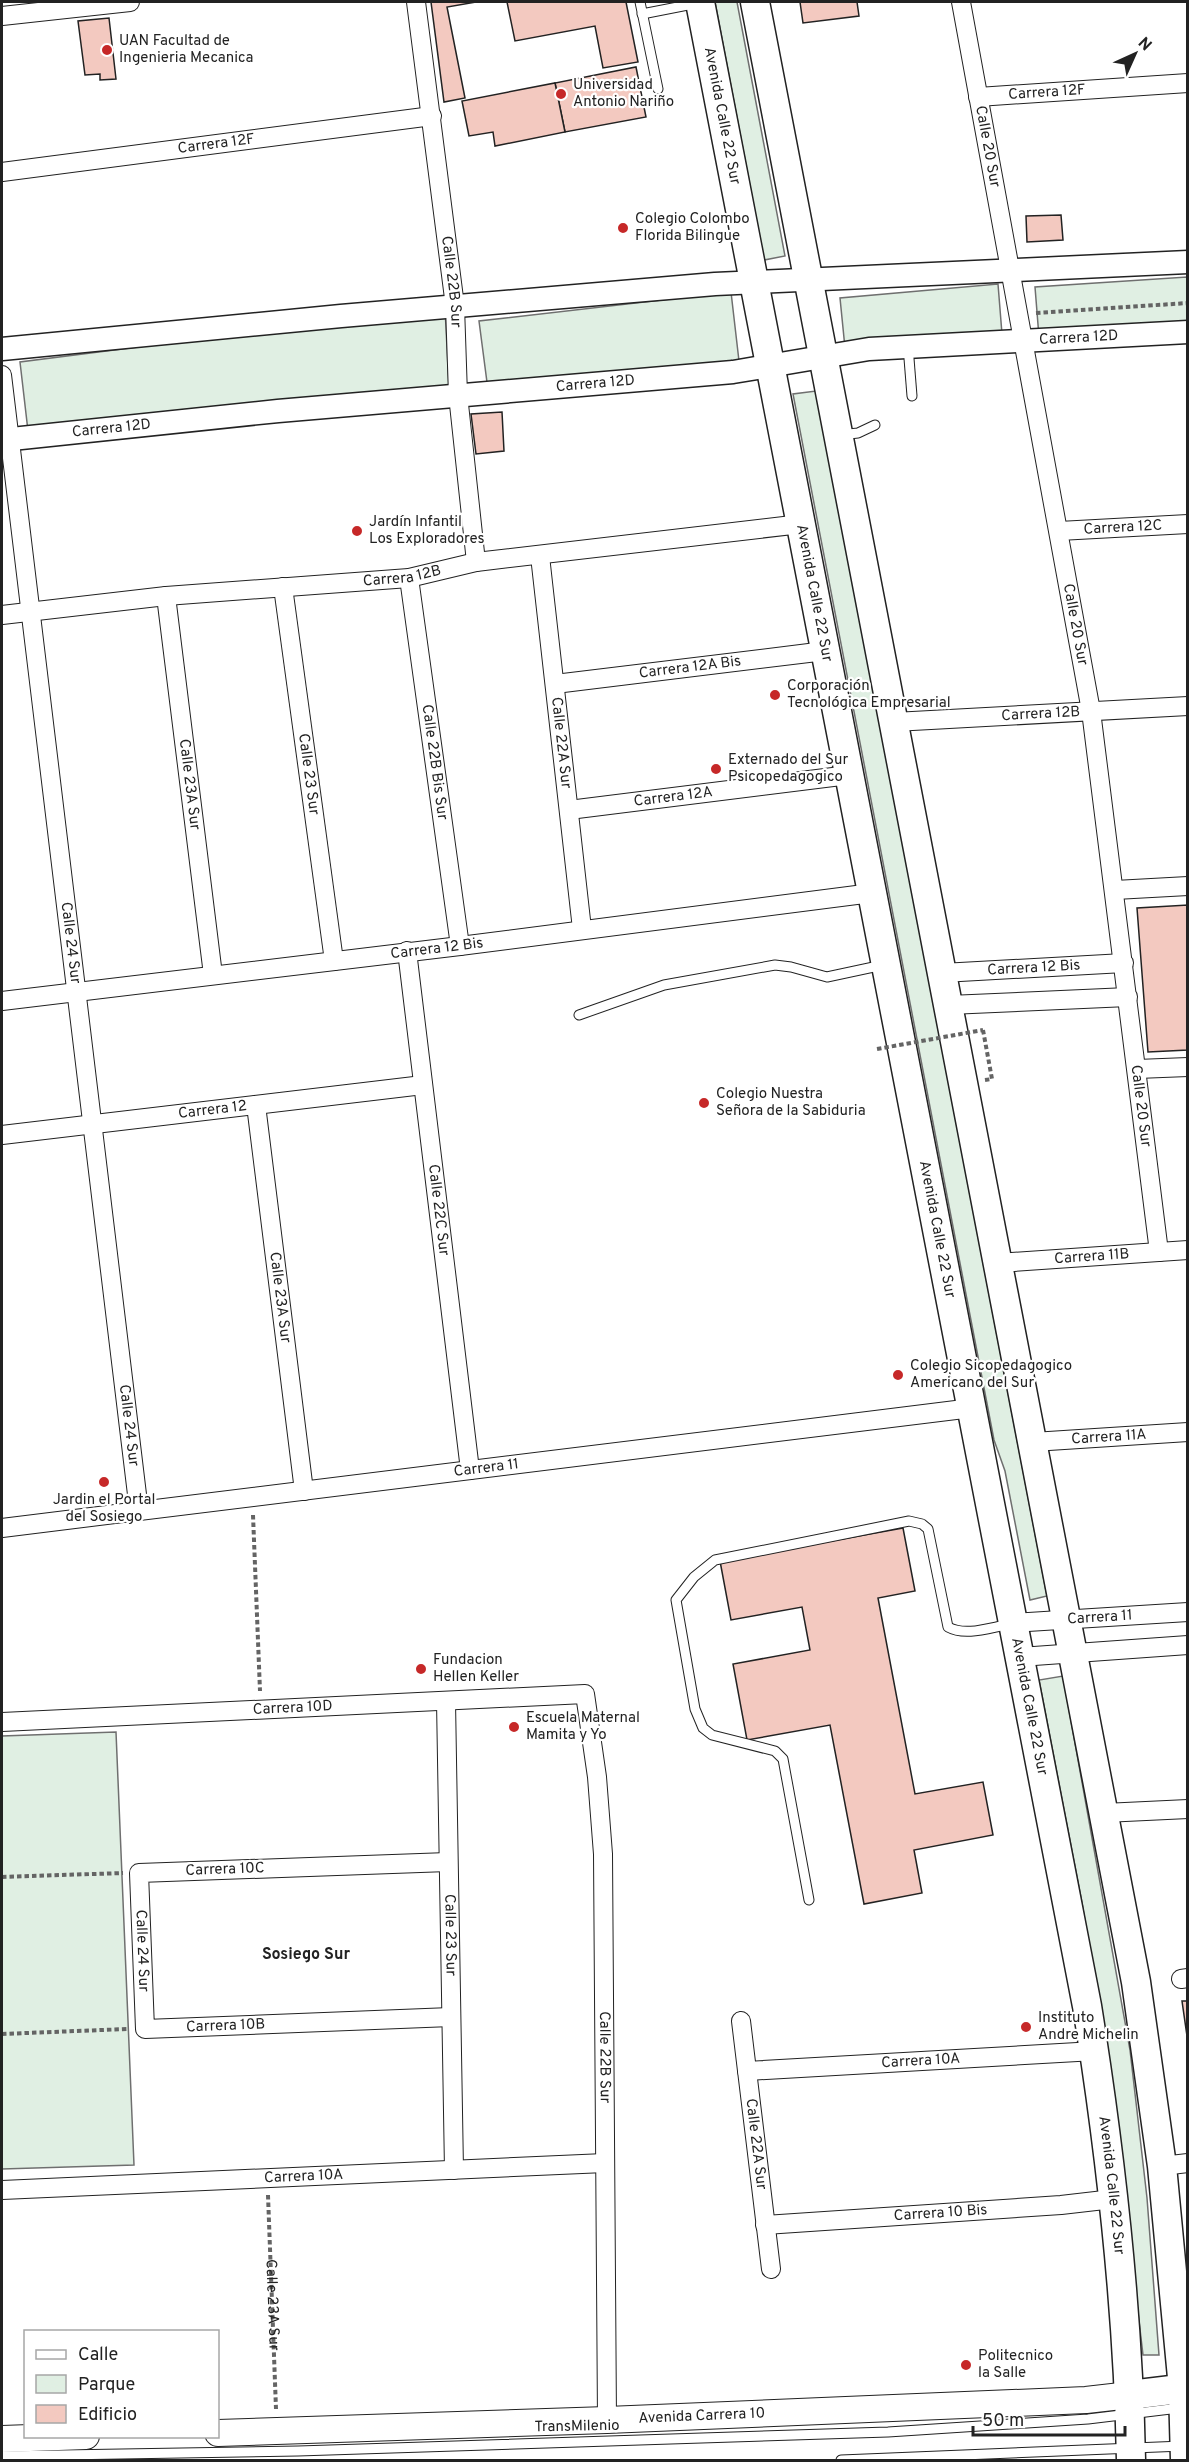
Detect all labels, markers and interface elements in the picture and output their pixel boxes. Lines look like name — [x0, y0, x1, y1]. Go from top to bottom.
north arrow — [1105, 24, 1165, 84]
place label: UAN Facultad de Ingenieria Mecanica — [119, 32, 253, 68]
text: N — [1133, 34, 1155, 56]
marker: UAN Facultad de Ingenieria Mecanica — [100, 43, 114, 57]
street label: Avenida Calle 22 Sur — [699, 45, 745, 186]
place label: Universidad Antonio Nariño — [573, 76, 674, 112]
street label: Carrera 12F — [1008, 80, 1086, 104]
marker: Universidad Antonio Nariño — [554, 87, 568, 101]
street label: Calle 20 Sur — [971, 104, 1004, 189]
street label: Carrera 12F — [177, 130, 256, 159]
place label: Colegio Colombo Florida Bilingue — [635, 210, 750, 246]
marker: Colegio Colombo Florida Bilingue — [616, 221, 630, 235]
street label: Calle 22B Sur — [437, 235, 465, 328]
street label: Carrera 12D — [1038, 326, 1119, 349]
street label: Carrera 12D — [555, 371, 636, 397]
street label: Carrera 12D — [71, 415, 152, 442]
place label: Jardín Infantil Los Exploradores — [369, 513, 485, 549]
street label: Carrera 12C — [1083, 516, 1163, 539]
street label: Avenida Calle 22 Sur — [792, 523, 837, 664]
marker: Jardín Infantil Los Exploradores — [350, 524, 364, 538]
street label: Carrera 12B — [362, 561, 443, 591]
street label: Calle 20 Sur — [1058, 582, 1092, 667]
street label: Carrera 12A Bis — [638, 652, 742, 683]
place label: Corporación Tecnológica Empresarial — [787, 677, 951, 713]
marker: Corporación Tecnológica Empresarial — [768, 688, 782, 702]
street label: Calle 22A Sur — [546, 696, 576, 790]
street label: Carrera 12B — [1001, 702, 1081, 726]
street label: Calle 22B Bis Sur — [417, 703, 452, 821]
street label: Calle 23 Sur — [294, 732, 324, 816]
street label: Calle 23A Sur — [174, 738, 204, 831]
place label: Externado del Sur Psicopedagogico — [728, 751, 849, 787]
marker: Externado del Sur Psicopedagogico — [709, 762, 723, 776]
street label: Carrera 12A — [633, 783, 714, 811]
street label: Calle 24 Sur — [56, 901, 85, 985]
street label: Carrera 12 Bis — [389, 934, 484, 964]
street label: Carrera 12 Bis — [987, 956, 1081, 980]
street label: Calle 20 Sur — [1126, 1064, 1155, 1149]
place label: Colegio Nuestra Señora de la Sabiduria — [716, 1085, 866, 1121]
street label: Carrera 12 — [177, 1096, 248, 1124]
marker: Colegio Nuestra Señora de la Sabiduria — [697, 1096, 711, 1110]
street label: Avenida Calle 22 Sur — [914, 1159, 960, 1300]
street label: Calle 22C Sur — [423, 1163, 453, 1257]
street label: Carrera 11B — [1054, 1245, 1130, 1269]
street label: Calle 23A Sur — [265, 1251, 295, 1344]
place label: Colegio Sicopedagogico Americano del Sur — [910, 1357, 1072, 1393]
marker: Colegio Sicopedagogico Americano del Sur — [891, 1368, 905, 1382]
street label: Calle 24 Sur — [114, 1383, 143, 1468]
street label: Carrera 11A — [1071, 1425, 1147, 1449]
street label: Carrera 11 — [453, 1455, 520, 1482]
marker: Jardin el Portal del Sosiego — [97, 1475, 111, 1489]
place label: Jardin el Portal del Sosiego — [53, 1491, 155, 1527]
street label: Carrera 11 — [1067, 1606, 1133, 1629]
street label: Avenida Calle 22 Sur — [1007, 1636, 1052, 1777]
place label: Fundacion Hellen Keller — [433, 1651, 519, 1687]
marker: Fundacion Hellen Keller — [414, 1662, 428, 1676]
street label: Carrera 10D — [252, 1697, 333, 1719]
place label: Escuela Maternal Mamita y Yo — [526, 1709, 640, 1745]
marker: Escuela Maternal Mamita y Yo — [507, 1720, 521, 1734]
street label: Carrera 10C — [185, 1859, 265, 1881]
street label: Calle 23 Sur — [440, 1894, 460, 1976]
street label: Calle 24 Sur — [131, 1909, 153, 1992]
district label: Sosiego Sur — [262, 1945, 350, 1965]
place label: Instituto Andre Michelin — [1038, 2009, 1139, 2045]
street label: Calle 22B Sur — [595, 2011, 614, 2104]
street label: Carrera 10B — [186, 2015, 266, 2037]
marker: Instituto Andre Michelin — [1019, 2020, 1033, 2034]
street label: Carrera 10A — [881, 2049, 961, 2073]
street label: Calle 22A Sur — [741, 2097, 771, 2191]
street label: Avenida Calle 22 Sur — [1094, 2115, 1129, 2256]
street label: Carrera 10A — [264, 2165, 344, 2188]
street label: Carrera 10 Bis — [893, 2200, 988, 2226]
street label: Calle 23A Sur — [261, 2259, 283, 2351]
legend — [24, 2330, 219, 2438]
text: Calle — [78, 2344, 118, 2367]
place label: Politecnico la Salle — [978, 2347, 1053, 2383]
marker: Politecnico la Salle — [959, 2358, 973, 2372]
text: Parque — [78, 2374, 135, 2397]
scale bar — [973, 2399, 1124, 2437]
text: Edificio — [78, 2404, 137, 2427]
street label: Avenida Carrera 10 — [638, 2404, 765, 2428]
text: 50 m — [982, 2410, 1024, 2433]
street label: TransMilenio — [534, 2417, 620, 2437]

